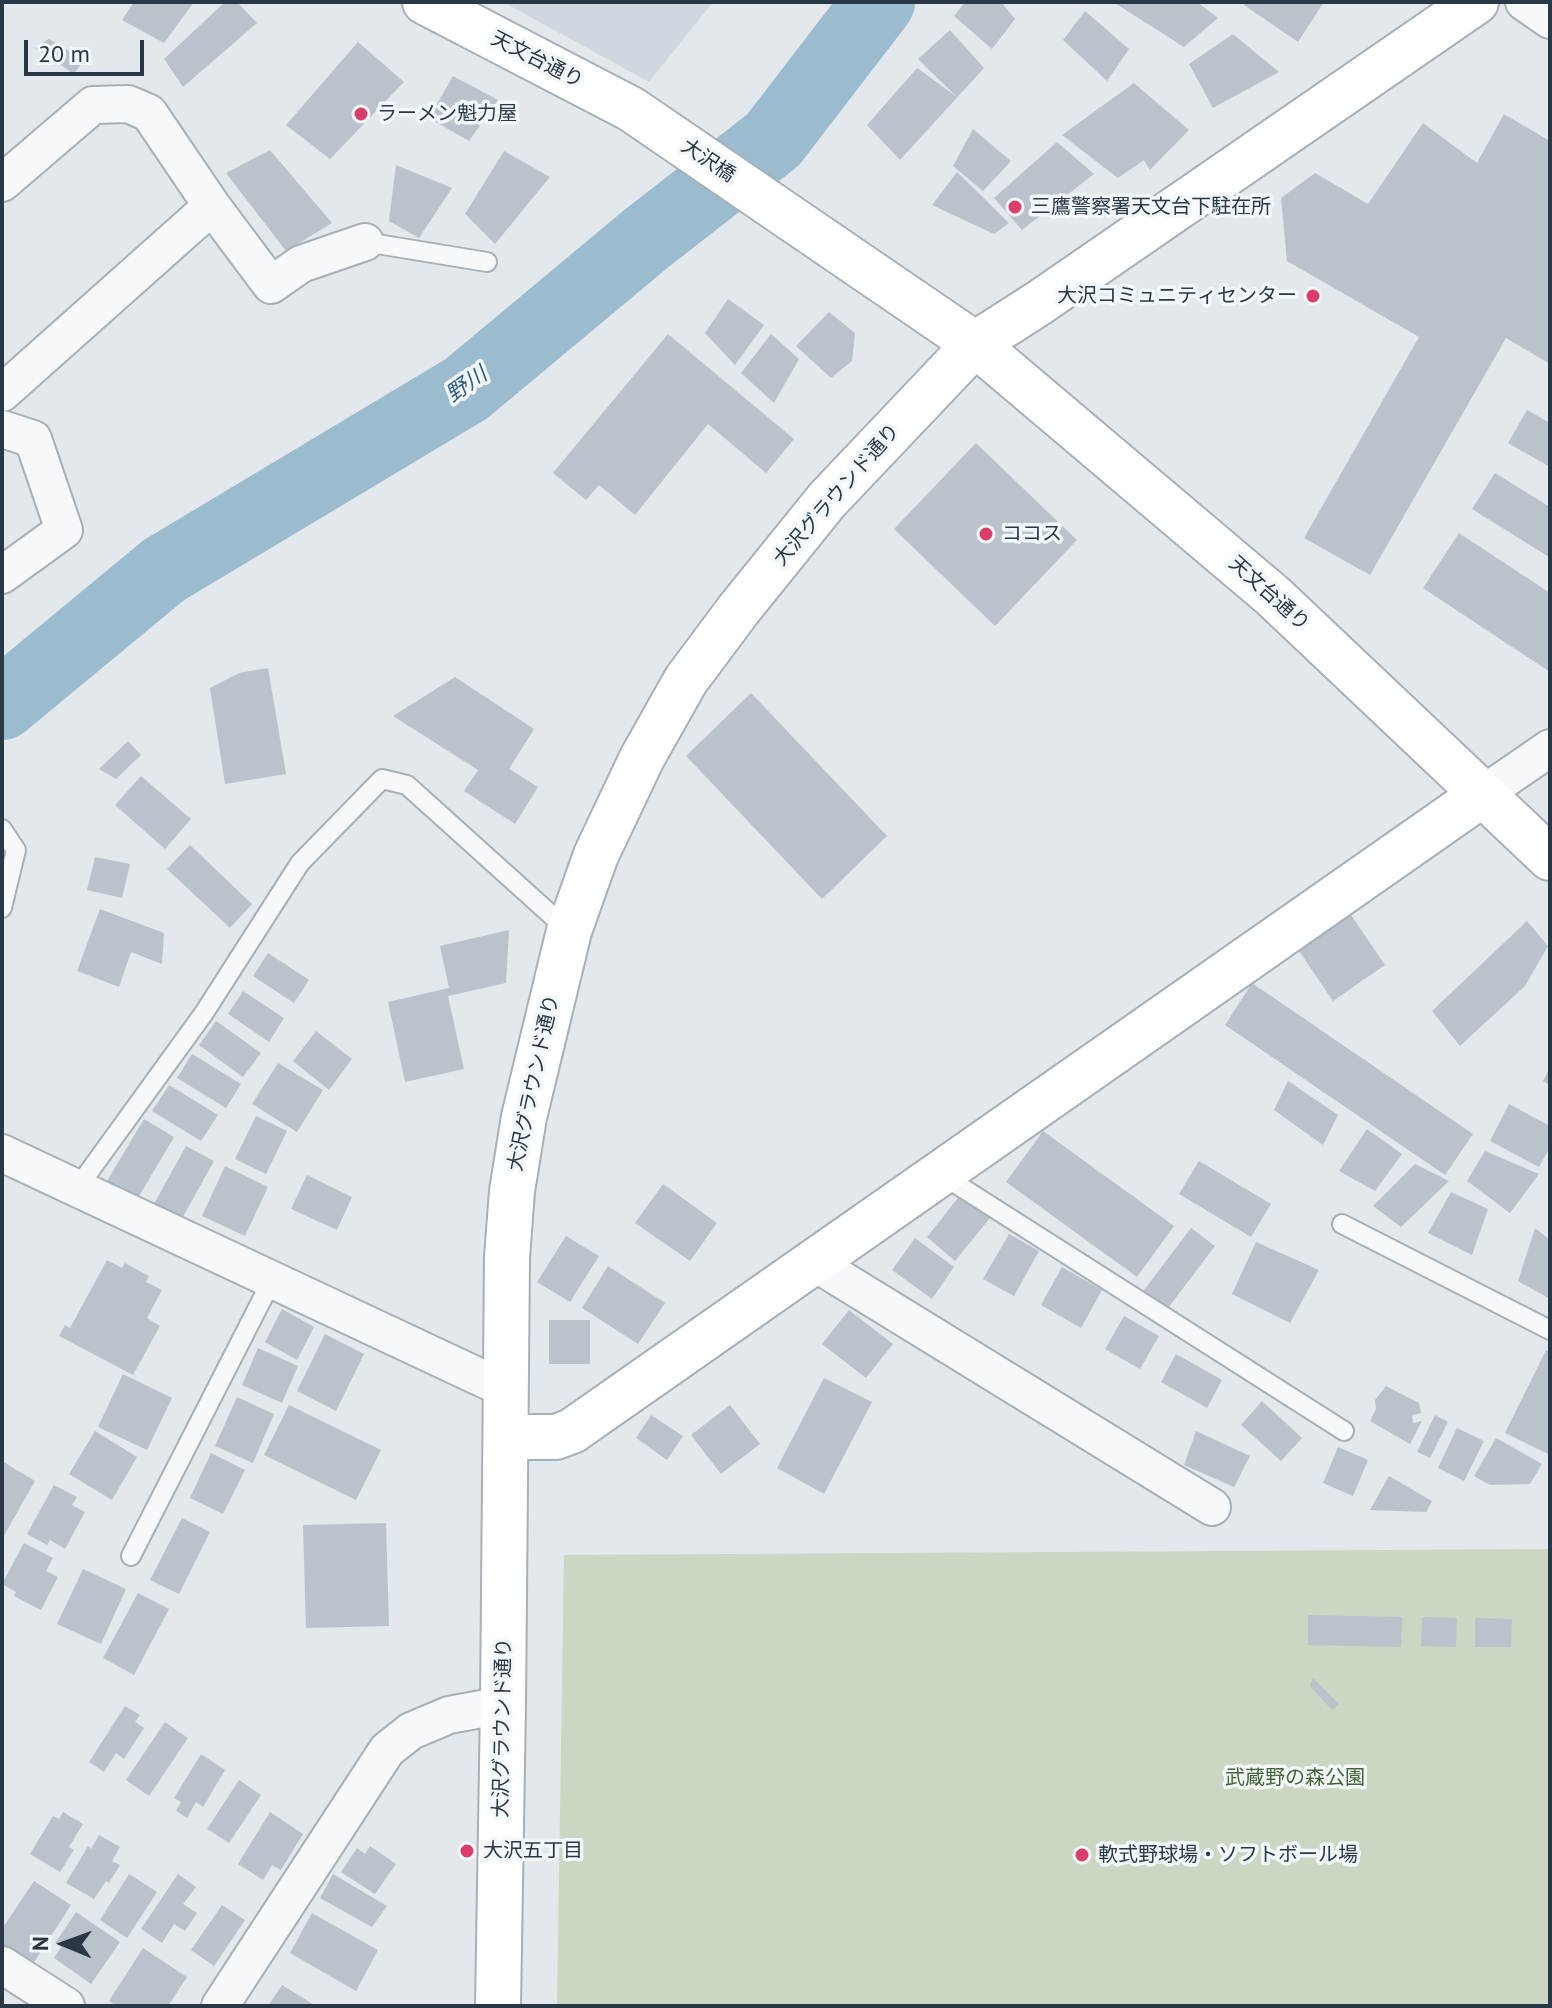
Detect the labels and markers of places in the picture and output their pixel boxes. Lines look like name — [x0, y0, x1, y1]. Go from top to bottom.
place label: ラーメン魁力屋 — [377, 102, 517, 126]
marker: ラーメン魁力屋 — [352, 105, 370, 123]
place label: 三鷹警察署天文台下駐在所 — [1031, 195, 1271, 219]
marker: 三鷹警察署天文台下駐在所 — [1006, 198, 1024, 216]
place label: 大沢コミュニティセンター — [1057, 284, 1297, 308]
marker: 大沢コミュニティセンター — [1304, 287, 1322, 305]
place label: ココス — [1002, 522, 1062, 546]
marker: ココス — [977, 525, 995, 543]
place label: 大沢五丁目 — [483, 1839, 583, 1863]
marker: 大沢五丁目 — [458, 1842, 476, 1860]
place label: 軟式野球場・ソフトボール場 — [1098, 1843, 1358, 1867]
marker: 軟式野球場・ソフトボール場 — [1073, 1846, 1091, 1864]

